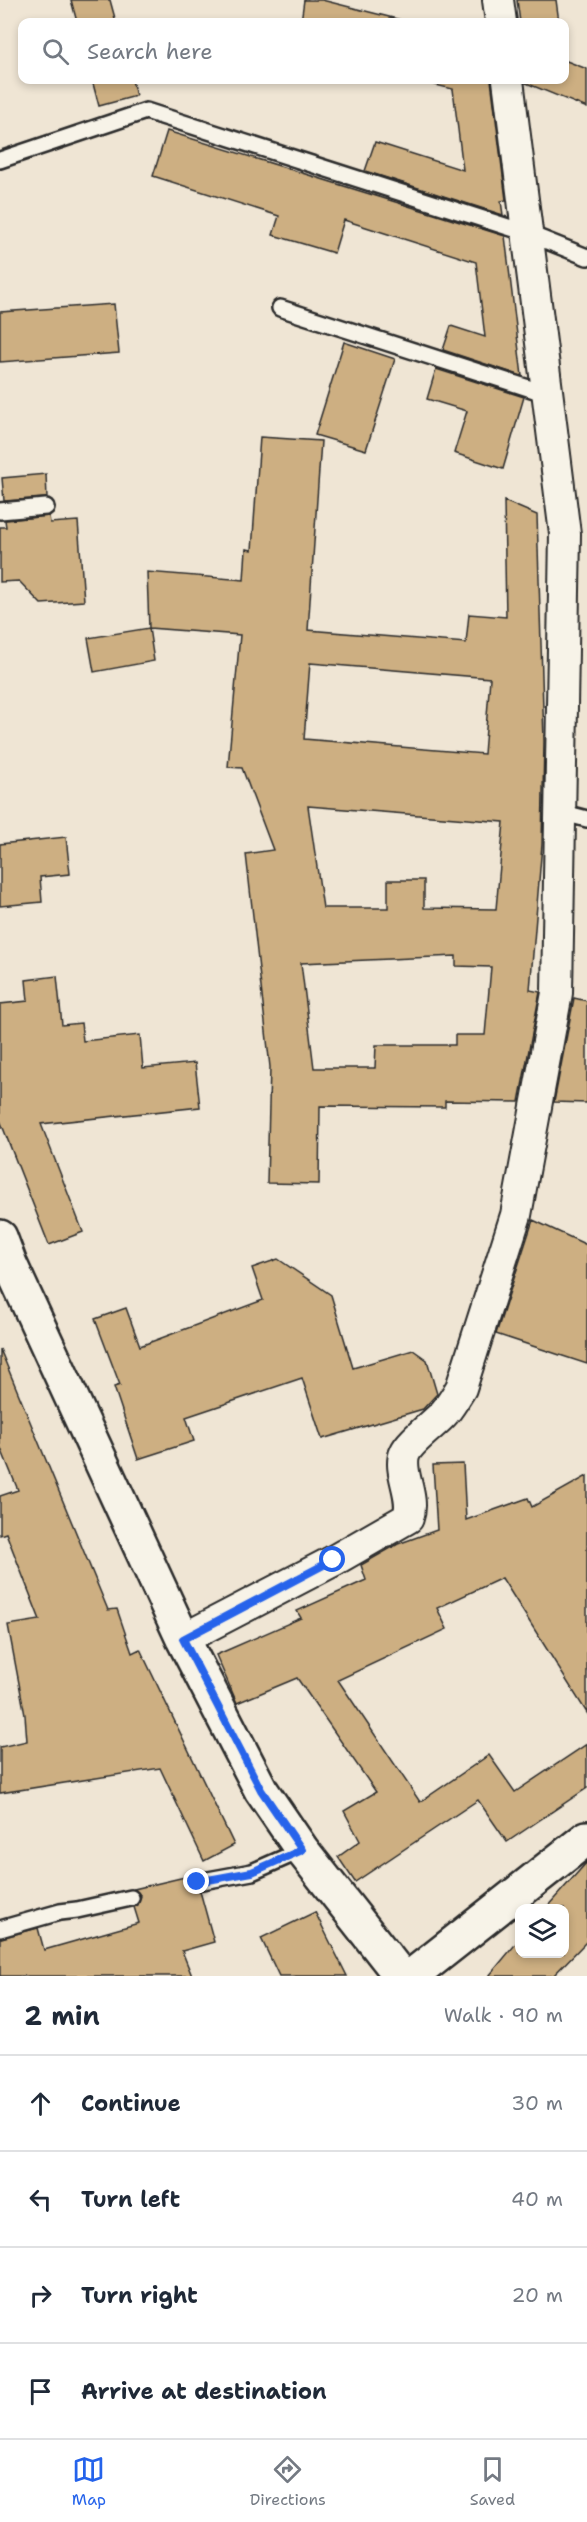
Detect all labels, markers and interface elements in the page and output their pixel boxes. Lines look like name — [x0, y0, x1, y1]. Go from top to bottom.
search box — [18, 18, 569, 84]
icon: search — [39, 35, 72, 68]
text: Search here — [87, 37, 213, 66]
route start — [319, 1546, 345, 1572]
route end — [183, 1868, 209, 1894]
map controls — [515, 1904, 569, 1958]
button: layers — [515, 1904, 569, 1958]
text: 2 min — [24, 1998, 100, 2033]
text: Walk · 90 m — [444, 2002, 563, 2028]
icon: ahead — [24, 2087, 57, 2120]
text: Continue — [81, 2089, 181, 2118]
text: 30 m — [511, 2090, 563, 2116]
icon: left — [24, 2183, 57, 2216]
text: Turn left — [81, 2185, 180, 2214]
text: 40 m — [511, 2186, 563, 2212]
icon: right — [24, 2279, 57, 2312]
text: Turn right — [81, 2281, 198, 2310]
text: 20 m — [512, 2282, 563, 2308]
icon: arrive — [24, 2375, 57, 2408]
text: Arrive at destination — [81, 2377, 327, 2406]
tab: Map — [72, 2453, 106, 2510]
tab: Directions — [250, 2453, 326, 2510]
tab: Saved — [470, 2453, 515, 2510]

